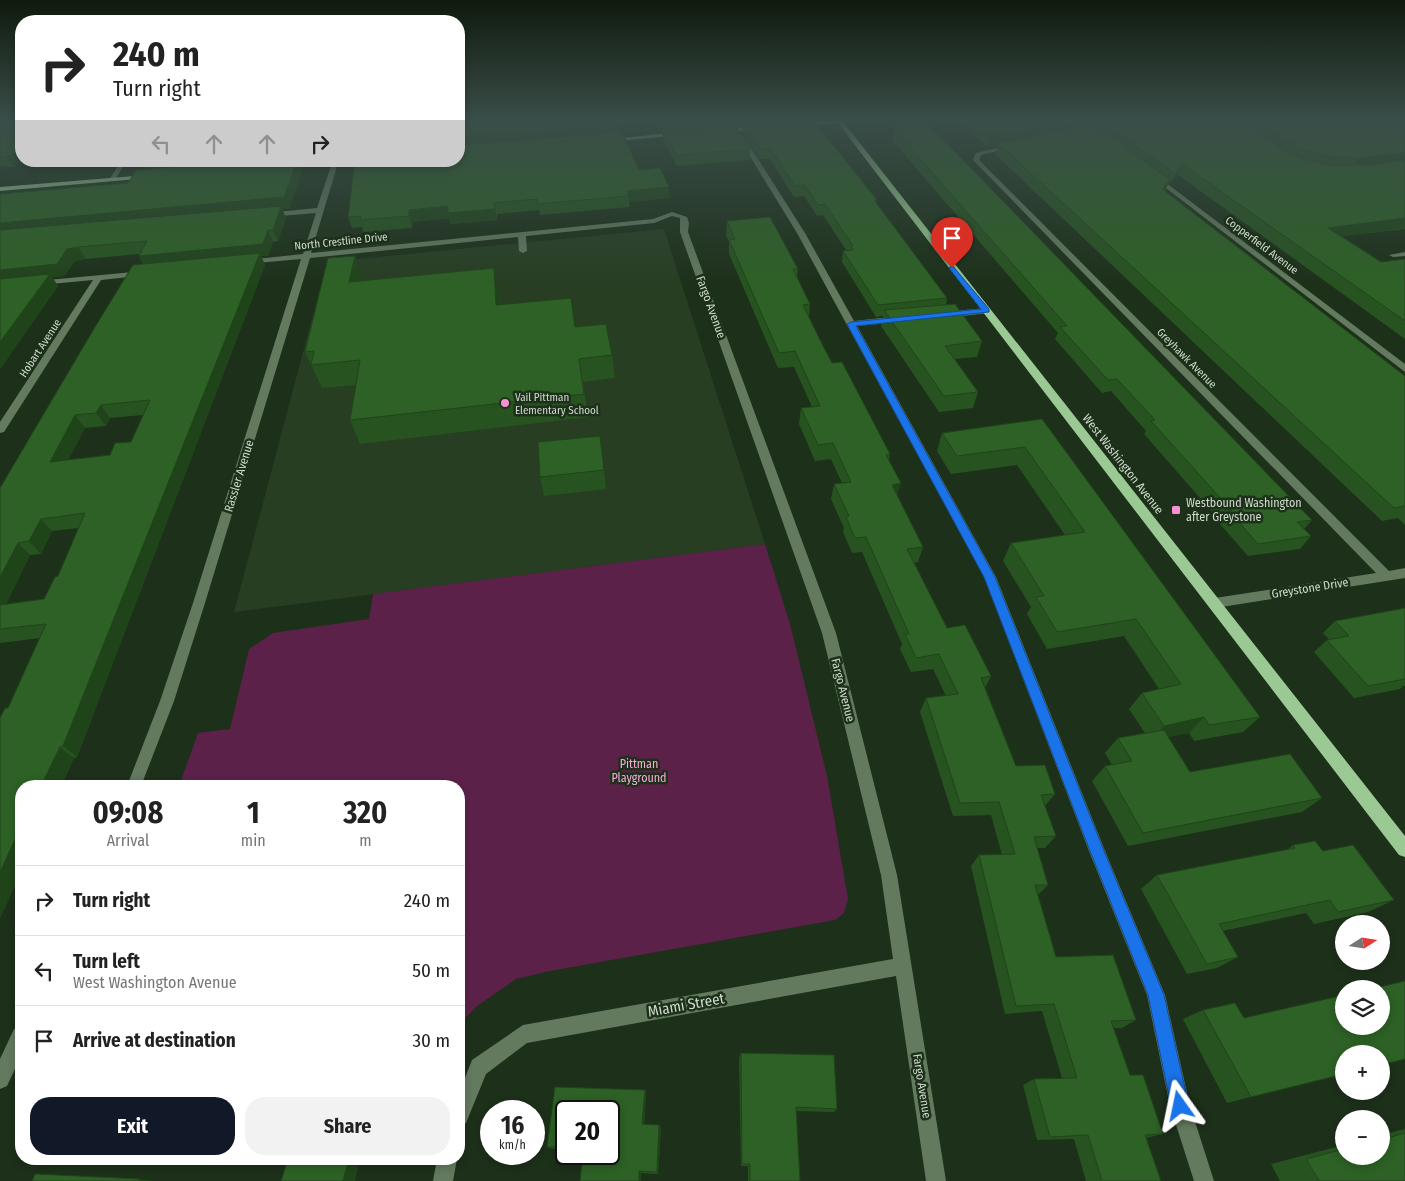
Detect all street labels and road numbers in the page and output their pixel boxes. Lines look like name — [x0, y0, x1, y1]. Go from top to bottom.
street label: Copperfield Avenue — [1223, 214, 1301, 277]
street label: North Crestline Drive — [294, 230, 388, 253]
street label: Fargo Avenue — [693, 274, 729, 340]
street label: Hobart Avenue — [17, 317, 64, 380]
street label: Greyhawk Avenue — [1154, 326, 1219, 391]
street label: West Washington Avenue — [1080, 411, 1166, 517]
street label: Rassler Avenue — [221, 438, 257, 514]
street label: Greystone Drive — [1271, 575, 1349, 601]
street label: Fargo Avenue — [828, 657, 858, 723]
street label: Miami Street — [646, 989, 726, 1021]
street label: Fargo Avenue — [910, 1053, 934, 1119]

